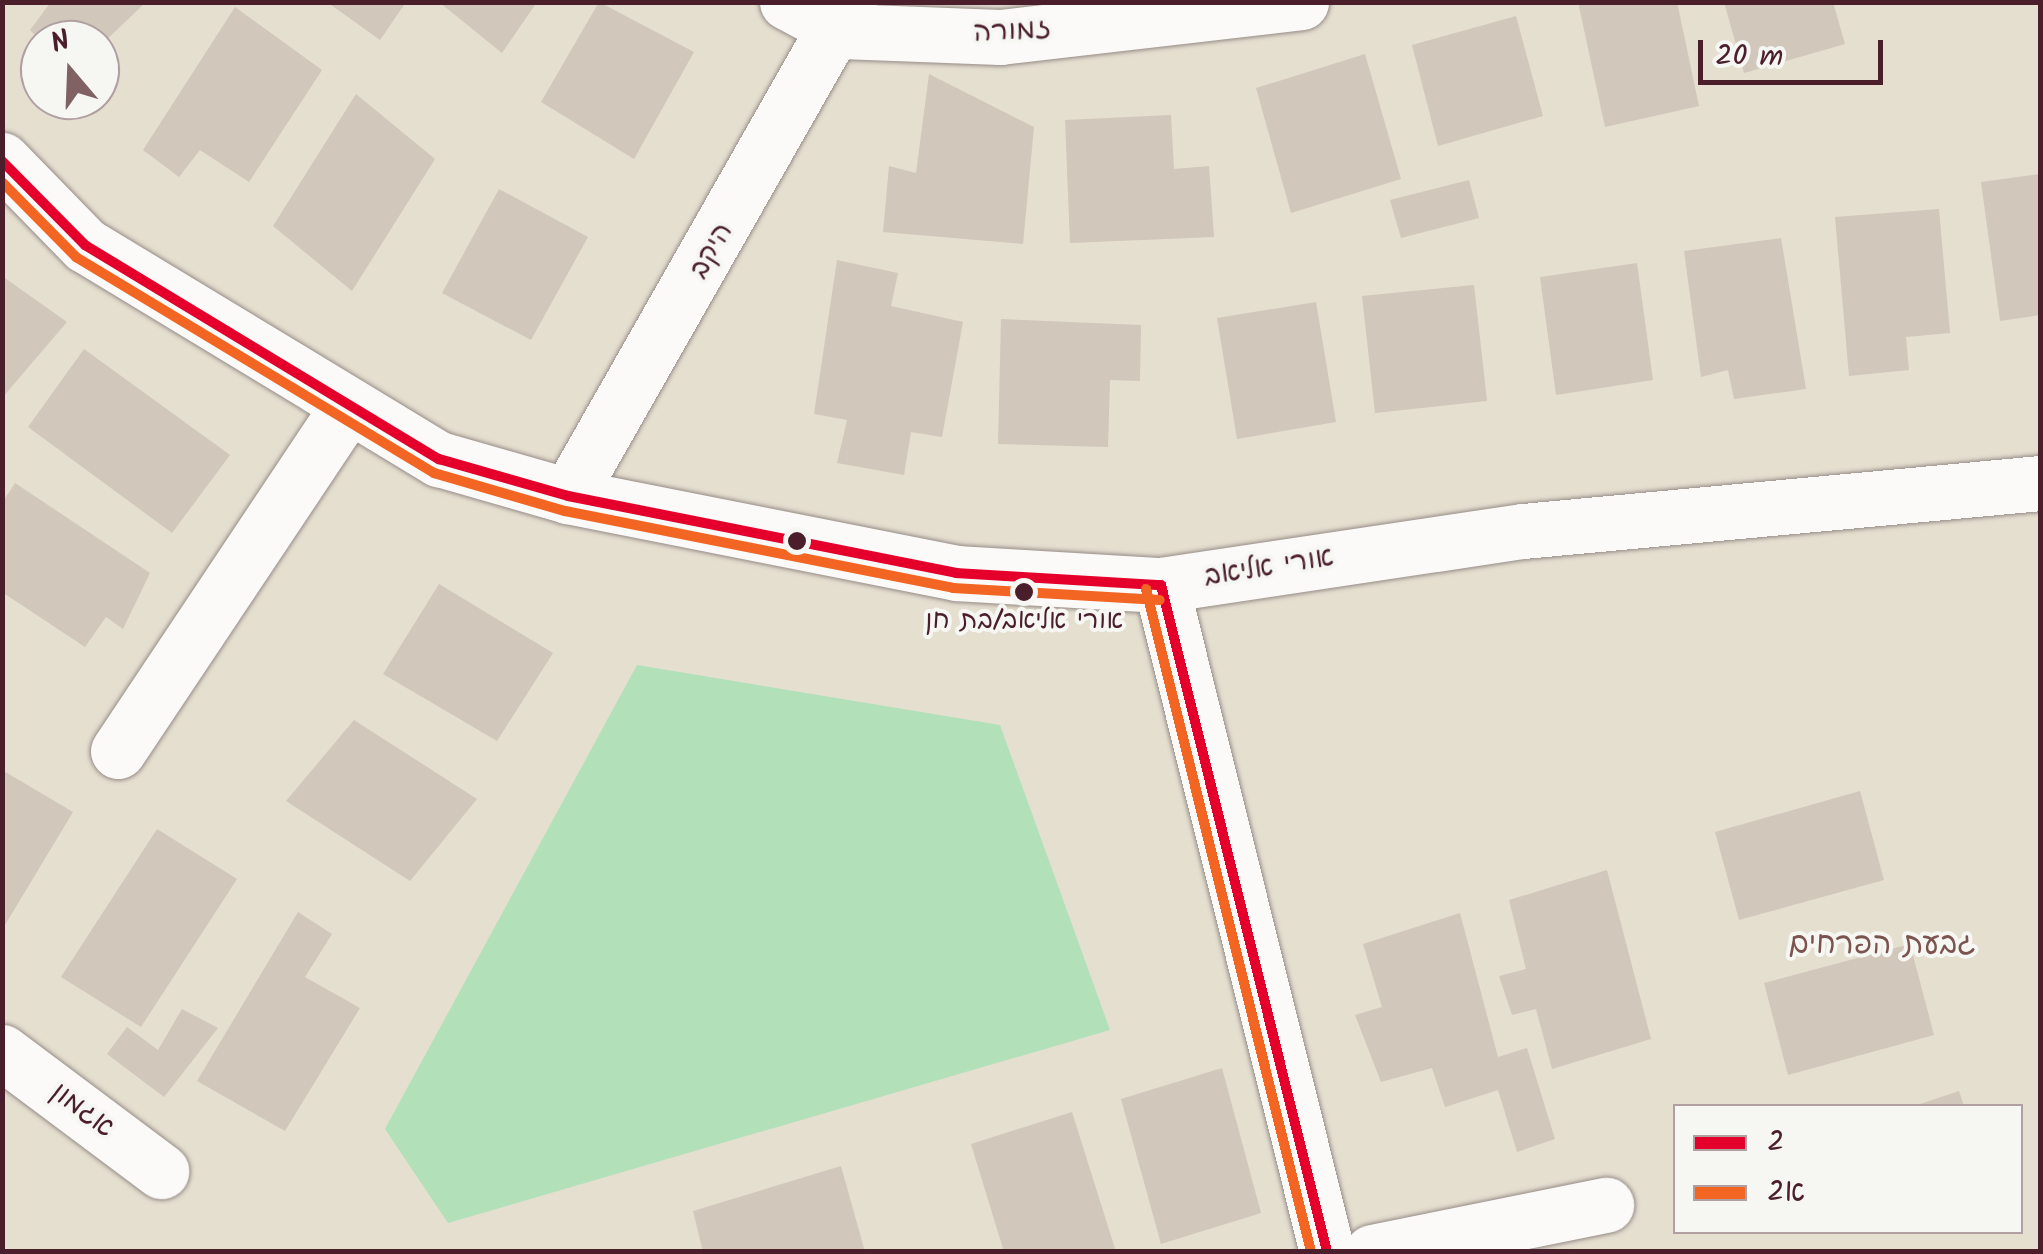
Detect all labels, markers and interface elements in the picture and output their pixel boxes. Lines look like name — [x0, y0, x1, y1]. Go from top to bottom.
street label: זמורה — [972, 13, 1052, 51]
text: N — [45, 19, 76, 67]
north arrow — [20, 20, 120, 120]
scale bar — [1703, 20, 1888, 82]
text: 20 m — [1715, 33, 1783, 81]
street label: היקב — [683, 217, 741, 285]
unlabelled marker — [787, 531, 807, 551]
street label: אורי אליאב — [1202, 541, 1336, 595]
marker: אורי אליאב/בת חן — [1014, 582, 1034, 602]
place label: אורי אליאב/בת חן — [925, 606, 1123, 638]
district label: גבעת הפרחים — [1788, 927, 1976, 963]
street label: אגמון — [44, 1076, 120, 1146]
legend — [1673, 1104, 2023, 1234]
text: 2 — [1767, 1119, 1784, 1167]
text: 2א — [1767, 1169, 1805, 1217]

